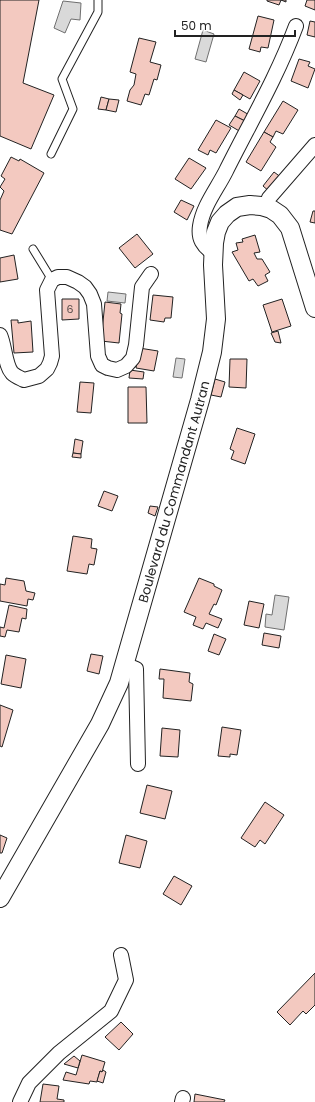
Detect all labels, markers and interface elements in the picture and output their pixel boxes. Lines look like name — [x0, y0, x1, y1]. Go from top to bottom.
scale bar — [175, 12, 295, 38]
text: 50 m — [181, 17, 212, 34]
house number: 6 — [67, 301, 74, 317]
street label: Boulevard du Commandant Autran — [133, 379, 214, 605]

